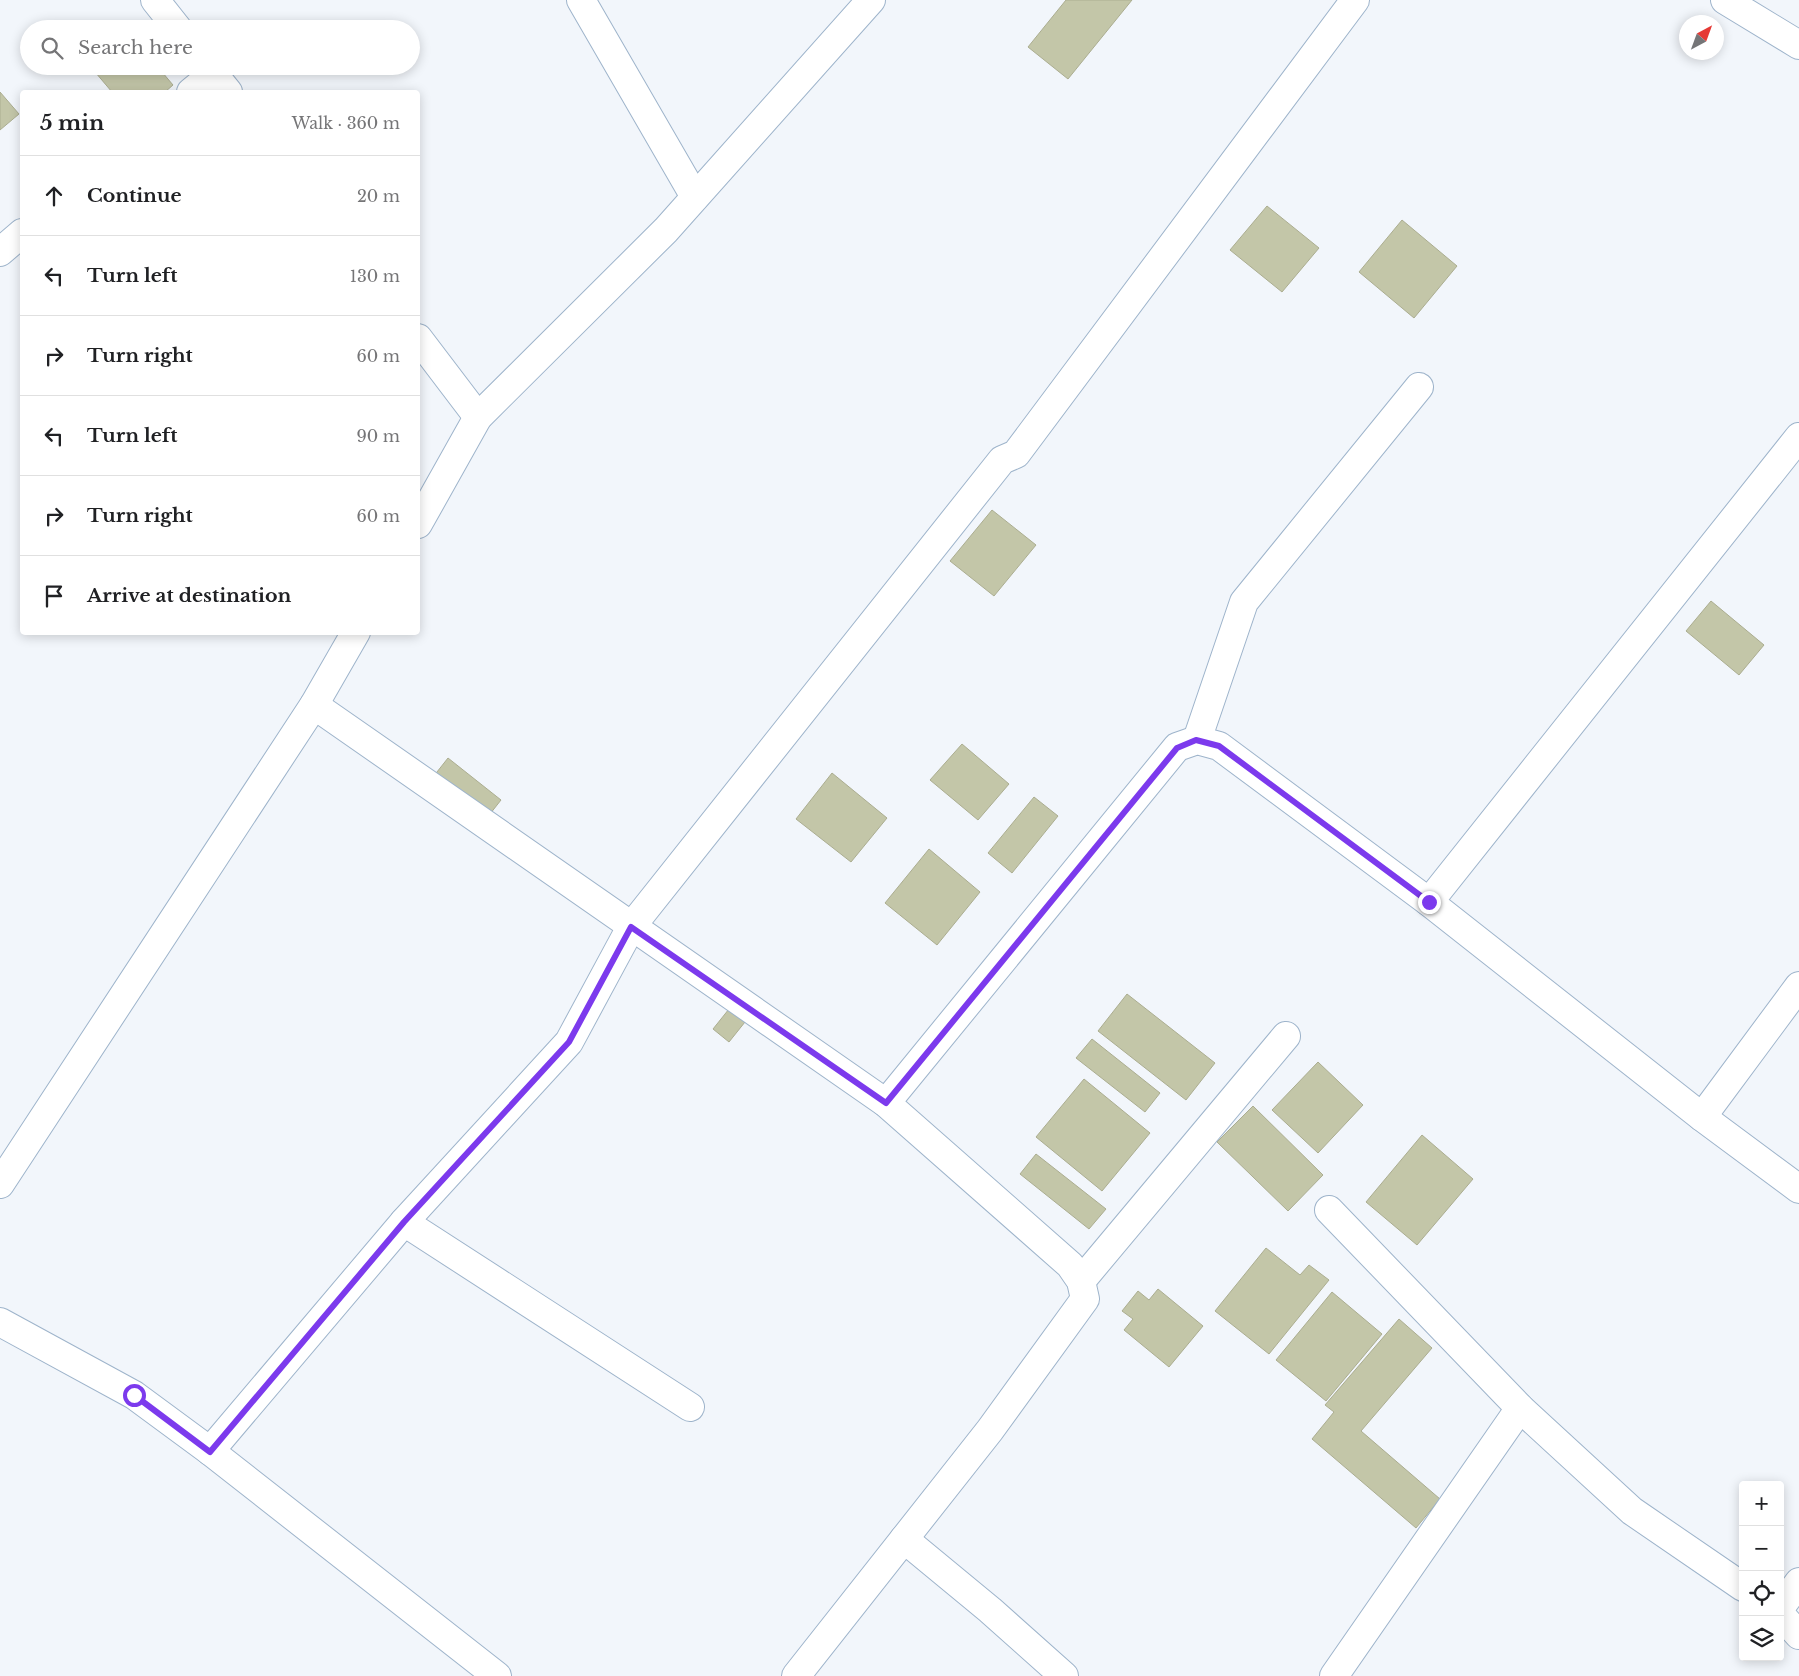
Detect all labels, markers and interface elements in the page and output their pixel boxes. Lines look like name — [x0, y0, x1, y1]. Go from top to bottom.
north arrow — [1679, 15, 1724, 60]
search box — [20, 20, 420, 75]
icon: search — [38, 34, 66, 62]
text: Search here — [78, 36, 193, 59]
text: 5 min — [40, 110, 104, 136]
text: Walk · 360 m — [292, 113, 400, 133]
icon: ahead — [40, 182, 68, 210]
text: Continue — [87, 184, 182, 207]
text: 20 m — [357, 186, 400, 206]
icon: left — [40, 262, 68, 290]
text: Turn left — [87, 264, 178, 287]
text: 130 m — [350, 266, 400, 286]
icon: right — [40, 342, 68, 370]
text: Turn right — [87, 344, 193, 367]
text: 60 m — [357, 346, 400, 366]
icon: left — [40, 422, 68, 450]
text: Turn left — [87, 424, 178, 447]
text: 90 m — [357, 426, 400, 446]
icon: right — [40, 502, 68, 530]
text: Turn right — [87, 504, 193, 527]
text: 60 m — [357, 506, 400, 526]
icon: arrive — [40, 582, 68, 610]
text: Arrive at destination — [87, 584, 291, 607]
route end — [1418, 891, 1441, 914]
route start — [123, 1384, 146, 1407]
map controls — [1739, 1481, 1784, 1661]
button: + — [1739, 1481, 1784, 1526]
button: − — [1739, 1526, 1784, 1571]
button: locate — [1739, 1571, 1784, 1616]
button: layers — [1739, 1616, 1784, 1661]

